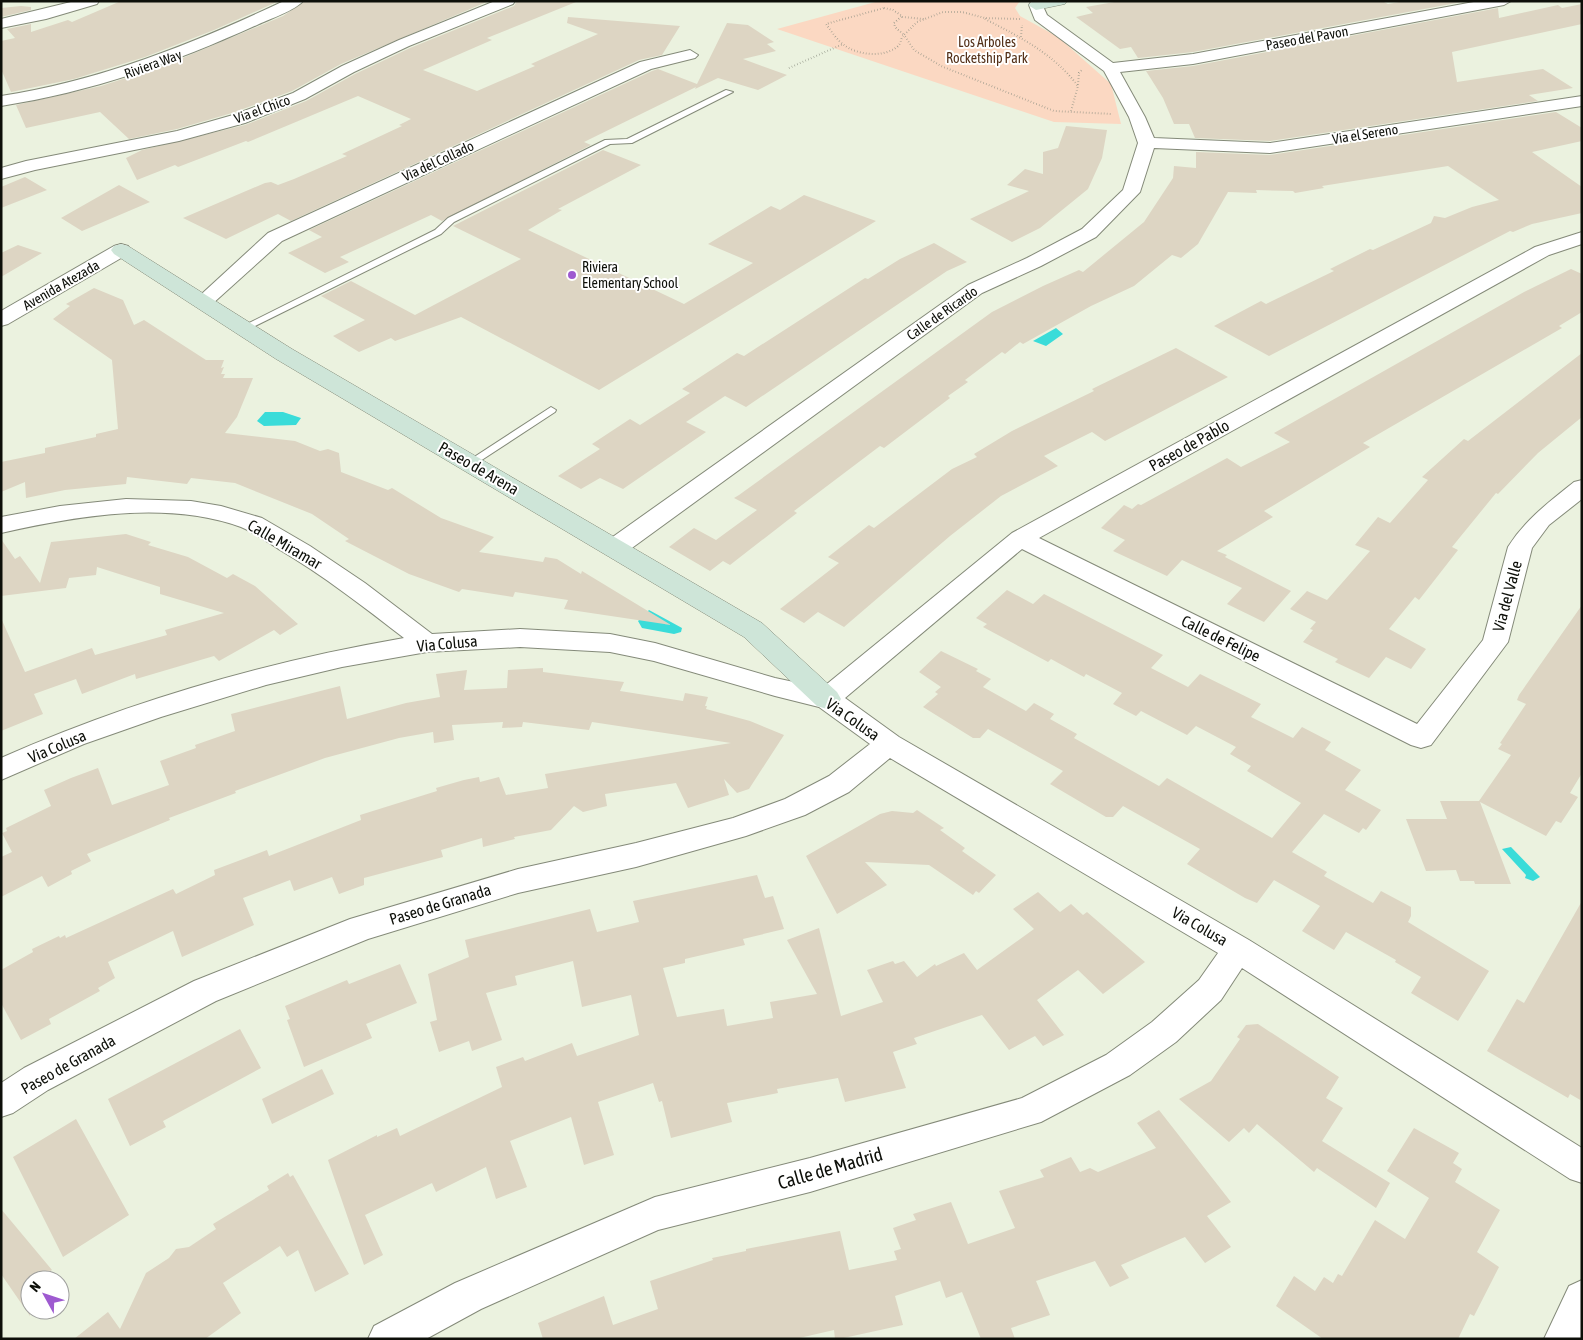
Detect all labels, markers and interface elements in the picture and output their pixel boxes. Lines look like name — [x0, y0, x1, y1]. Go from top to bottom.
street label: Paseo del Pavon — [1264, 23, 1350, 53]
park label: Los Arboles Rocketship Park — [946, 34, 1028, 66]
street label: Riviera Way — [122, 46, 184, 82]
street label: Via el Chico — [232, 91, 292, 127]
street label: Via el Sereno — [1331, 121, 1399, 147]
street label: Via del Collado — [400, 137, 476, 185]
street label: Avenida Atezada — [20, 257, 102, 313]
place label: Riviera Elementary School — [582, 259, 678, 291]
marker: Riviera Elementary School — [566, 269, 578, 281]
street label: Calle de Ricardo — [904, 283, 980, 343]
street label: Paseo de Pablo — [1146, 416, 1232, 474]
street label: Paseo de Arena — [436, 438, 522, 498]
street label: Calle Miramar — [245, 516, 325, 573]
street label: Via del Valle — [1489, 558, 1525, 634]
street label: Calle de Felipe — [1178, 611, 1263, 666]
street label: Via Colusa — [416, 631, 478, 655]
street label: Via Colusa — [823, 694, 883, 744]
street label: Via Colusa — [25, 726, 89, 766]
street label: Paseo de Granada — [387, 880, 493, 928]
street label: Via Colusa — [1169, 903, 1231, 949]
street label: Paseo de Granada — [18, 1031, 118, 1097]
street label: Calle de Madrid — [775, 1143, 885, 1193]
north arrow — [20, 1270, 70, 1320]
text: N — [26, 1278, 44, 1295]

